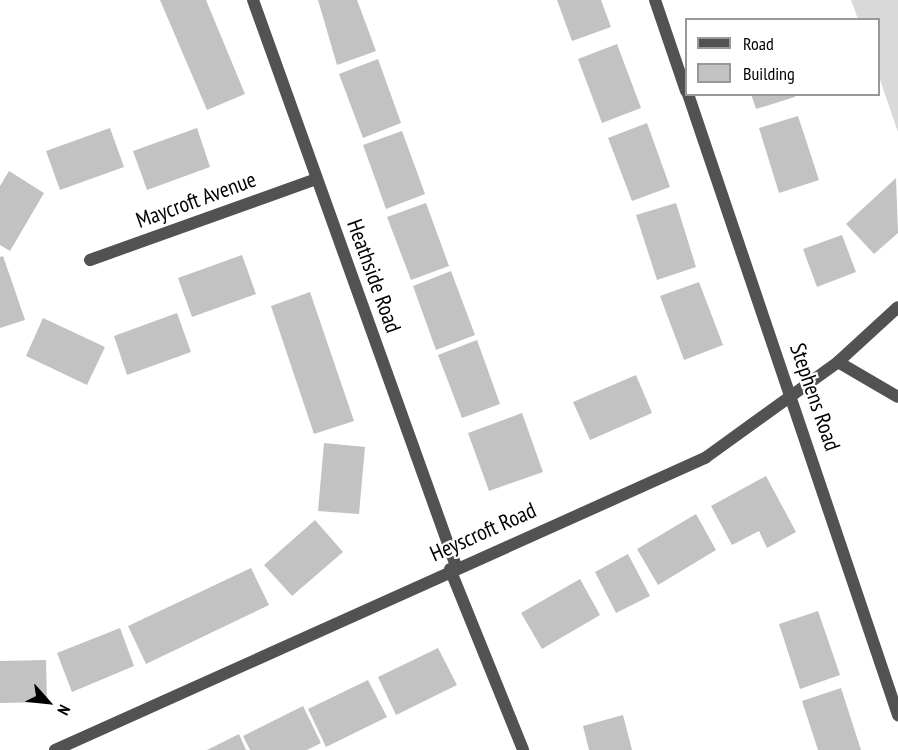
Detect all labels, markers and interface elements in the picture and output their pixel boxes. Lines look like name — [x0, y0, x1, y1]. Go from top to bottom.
legend — [685, 18, 880, 96]
text: Road — [743, 32, 774, 55]
text: Building — [743, 62, 795, 85]
street label: Maycroft Avenue — [132, 166, 260, 234]
street label: Heathside Road — [341, 216, 407, 336]
street label: Stephens Road — [784, 340, 846, 454]
street label: Heyscroft Road — [426, 497, 540, 567]
north arrow — [18, 672, 78, 732]
text: N — [53, 702, 75, 719]

